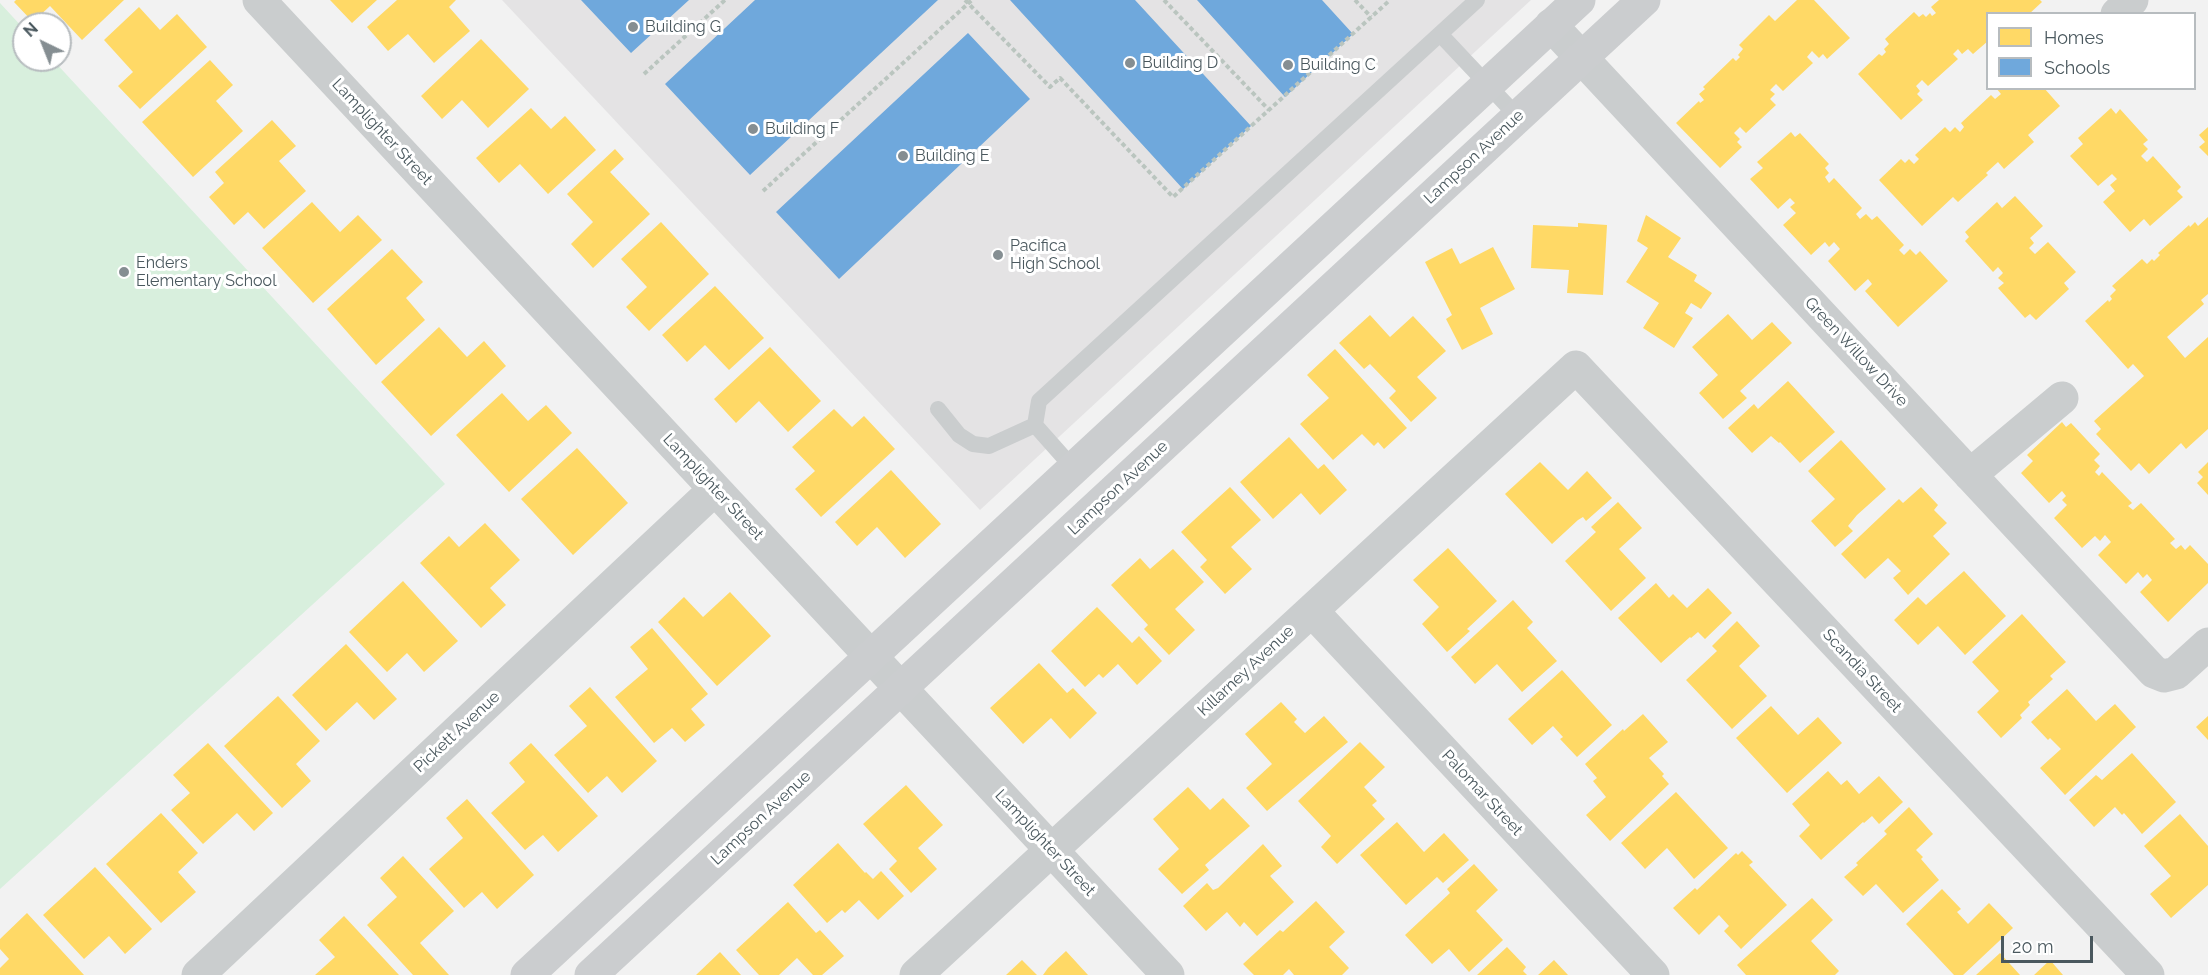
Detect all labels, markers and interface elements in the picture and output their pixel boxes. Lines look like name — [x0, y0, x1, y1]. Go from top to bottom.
north arrow — [12, 12, 72, 72]
legend — [1986, 12, 2196, 90]
place label: Building G — [645, 17, 721, 37]
text: N — [20, 19, 42, 41]
marker: Building G — [626, 20, 640, 34]
text: Homes — [2044, 27, 2104, 48]
place label: Building D — [1142, 53, 1218, 73]
place label: Building C — [1300, 55, 1376, 75]
marker: Building D — [1123, 56, 1137, 70]
text: Schools — [2044, 57, 2110, 78]
marker: Building C — [1281, 58, 1295, 72]
street label: Lamplighter Street — [328, 75, 436, 189]
street label: Lampson Avenue — [1420, 106, 1528, 208]
place label: Building F — [765, 119, 839, 139]
marker: Building F — [746, 122, 760, 136]
place label: Building E — [915, 146, 989, 166]
marker: Building E — [896, 149, 910, 163]
place label: Pacifica High School — [1010, 236, 1100, 274]
marker: Pacifica High School — [991, 248, 1005, 262]
place label: Enders Elementary School — [136, 253, 276, 291]
marker: Enders Elementary School — [117, 265, 131, 279]
street label: Green Willow Drive — [1800, 293, 1912, 411]
street label: Lamplighter Street — [659, 430, 767, 544]
street label: Lampson Avenue — [1064, 437, 1172, 539]
street label: Killarney Avenue — [1194, 622, 1298, 720]
street label: Scandia Street — [1818, 625, 1906, 717]
street label: Pickett Avenue — [410, 687, 504, 777]
street label: Palomar Street — [1437, 746, 1527, 840]
street label: Lampson Avenue — [707, 767, 815, 869]
street label: Lamplighter Street — [991, 786, 1099, 900]
scale bar — [2004, 924, 2096, 962]
text: 20 m — [2012, 936, 2054, 957]

